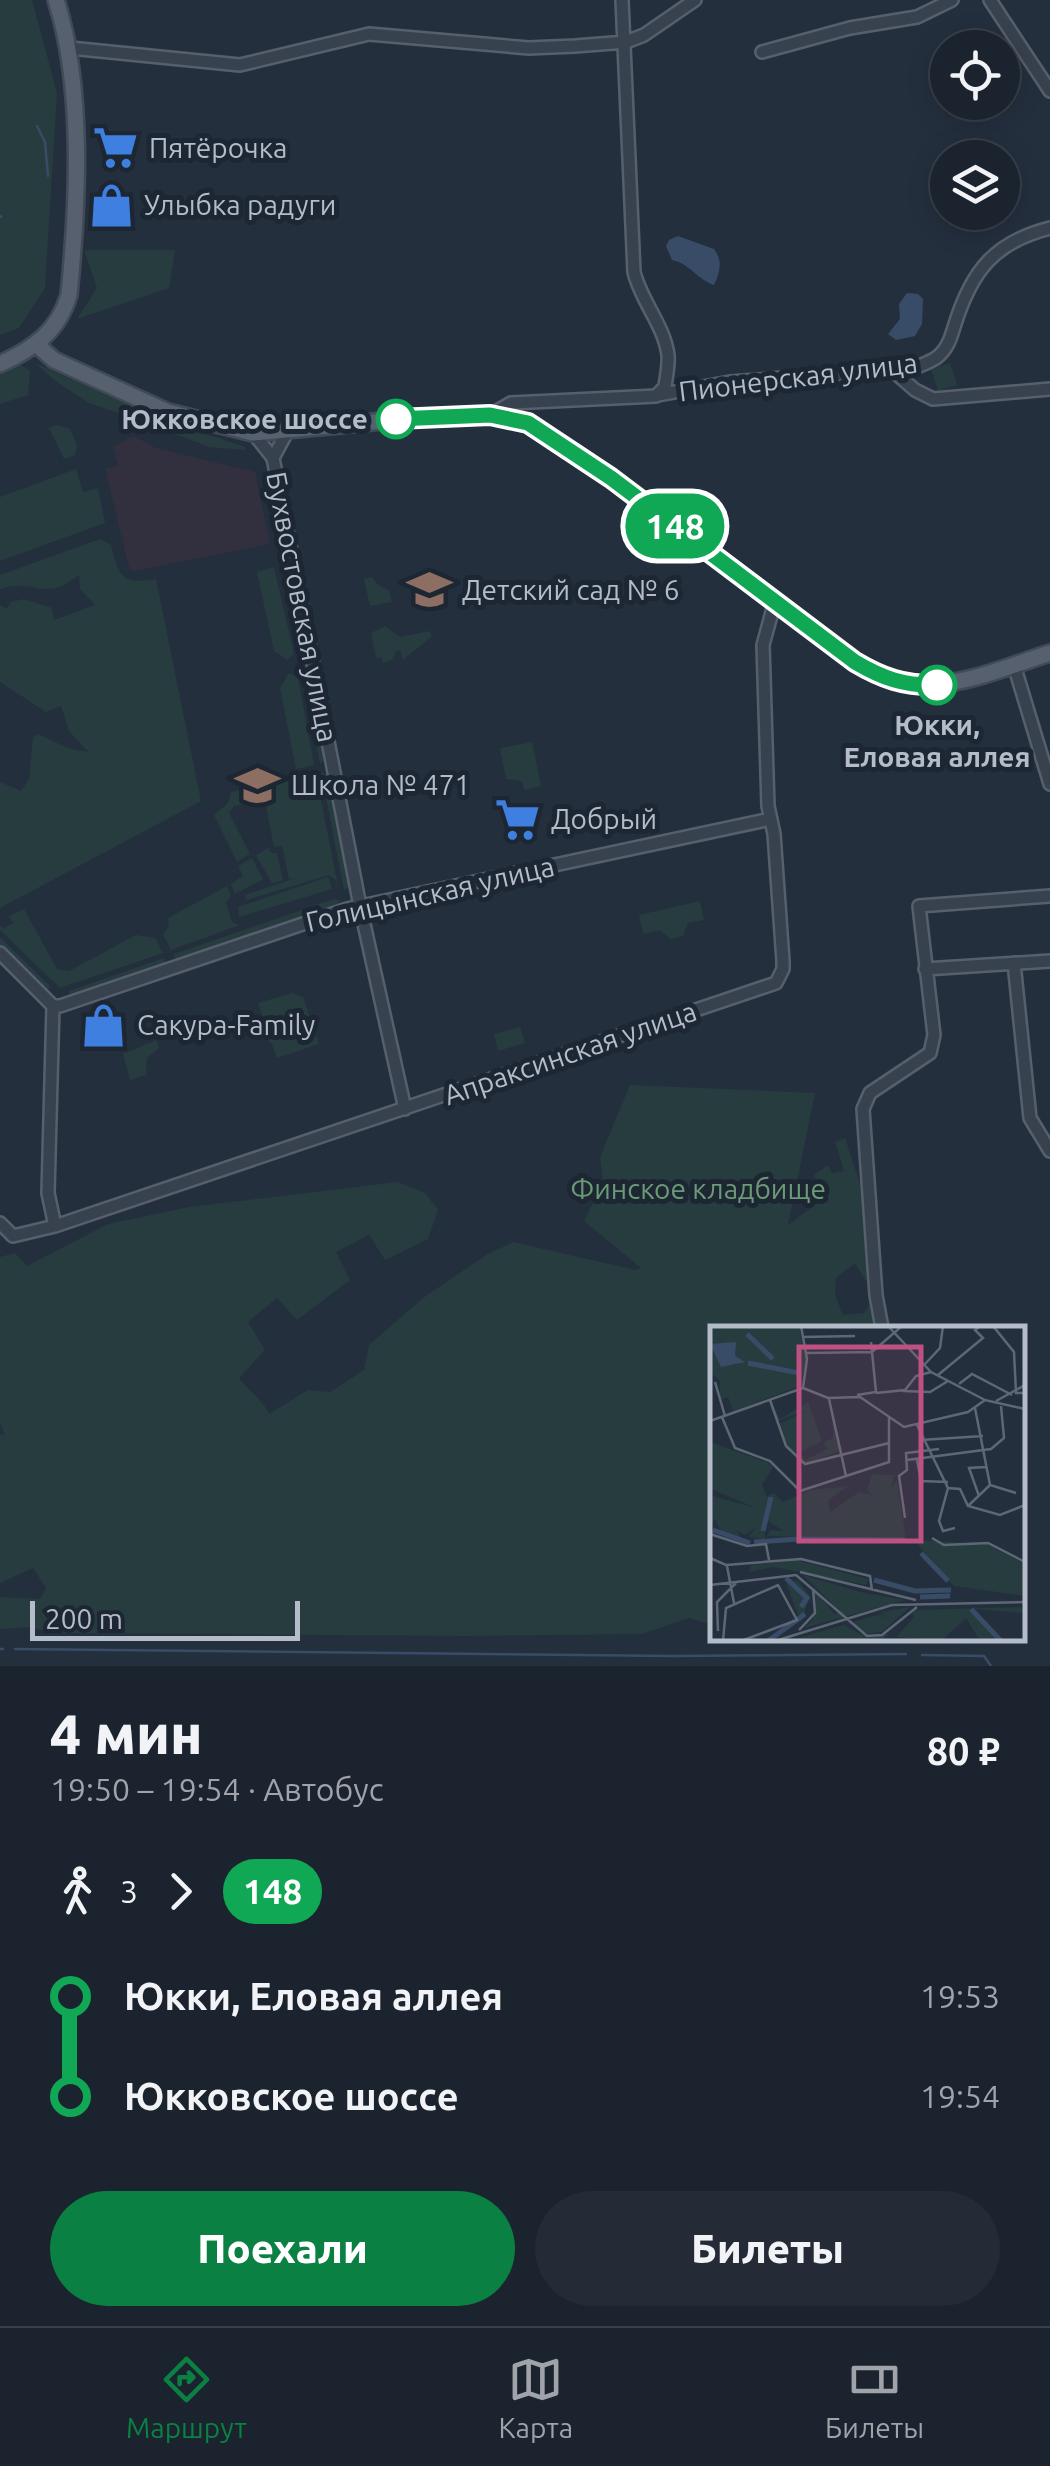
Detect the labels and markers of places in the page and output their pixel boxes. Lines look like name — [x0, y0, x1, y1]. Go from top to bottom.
supermarket icon: Пятёрочка — [92, 124, 140, 172]
place label: Пятёрочка — [149, 132, 288, 163]
shop icon: Улыбка радуги — [87, 181, 135, 229]
place label: Улыбка радуги — [144, 189, 336, 220]
marker: Юкковское шоссе — [377, 400, 415, 438]
place label: Юкковское шоссе — [121, 403, 368, 434]
school or university icon: Детский сад № 6 — [405, 566, 453, 614]
place label: Детский сад № 6 — [462, 574, 680, 605]
marker: Юкки, Еловая аллея — [918, 666, 956, 704]
place label: Юкки, Еловая аллея — [843, 709, 1031, 772]
school or university icon: Школа № 471 — [234, 761, 282, 809]
place label: Школа № 471 — [291, 769, 470, 800]
supermarket icon: Добрый — [494, 795, 542, 843]
place label: Добрый — [551, 803, 657, 834]
shop icon: Сакура-Family — [80, 1001, 128, 1049]
place label: Сакура-Family — [137, 1009, 315, 1040]

